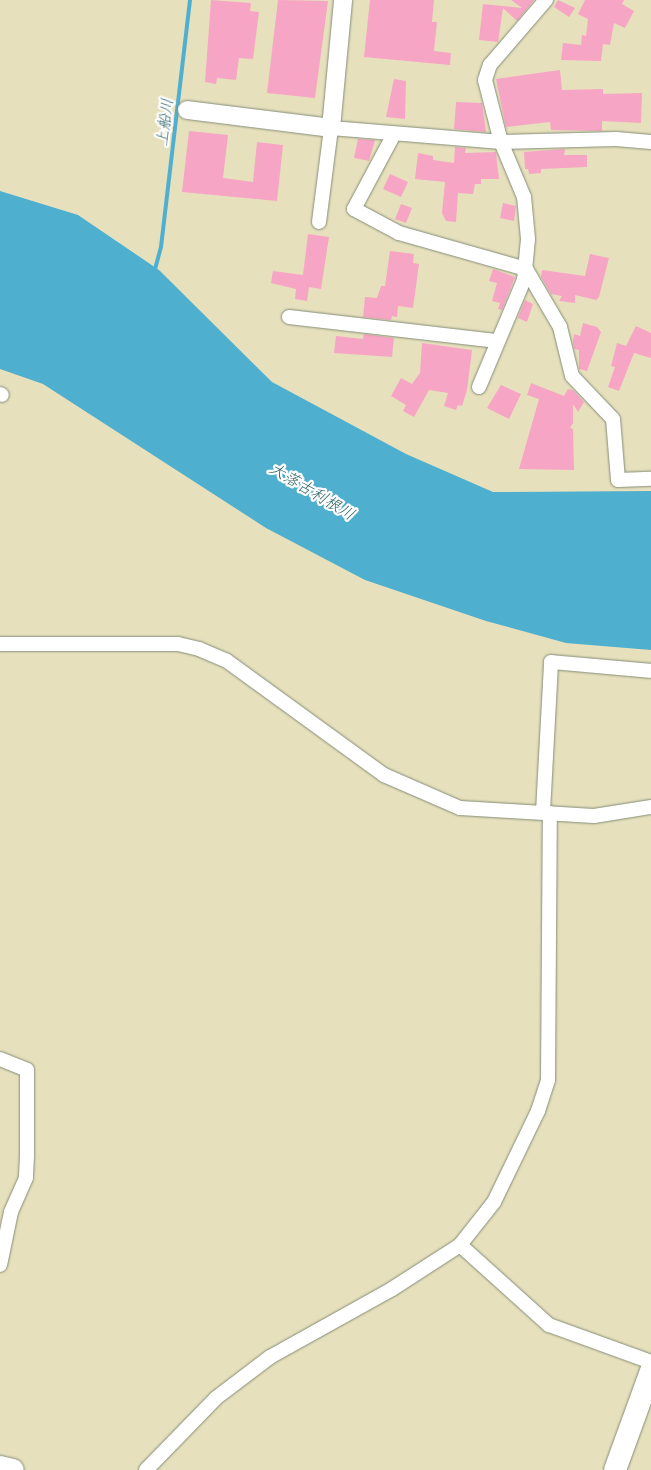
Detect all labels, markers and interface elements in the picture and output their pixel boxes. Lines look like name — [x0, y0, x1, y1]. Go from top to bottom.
water label: 上船川 — [151, 97, 175, 147]
water label: 大落古利根川 — [267, 457, 359, 523]

